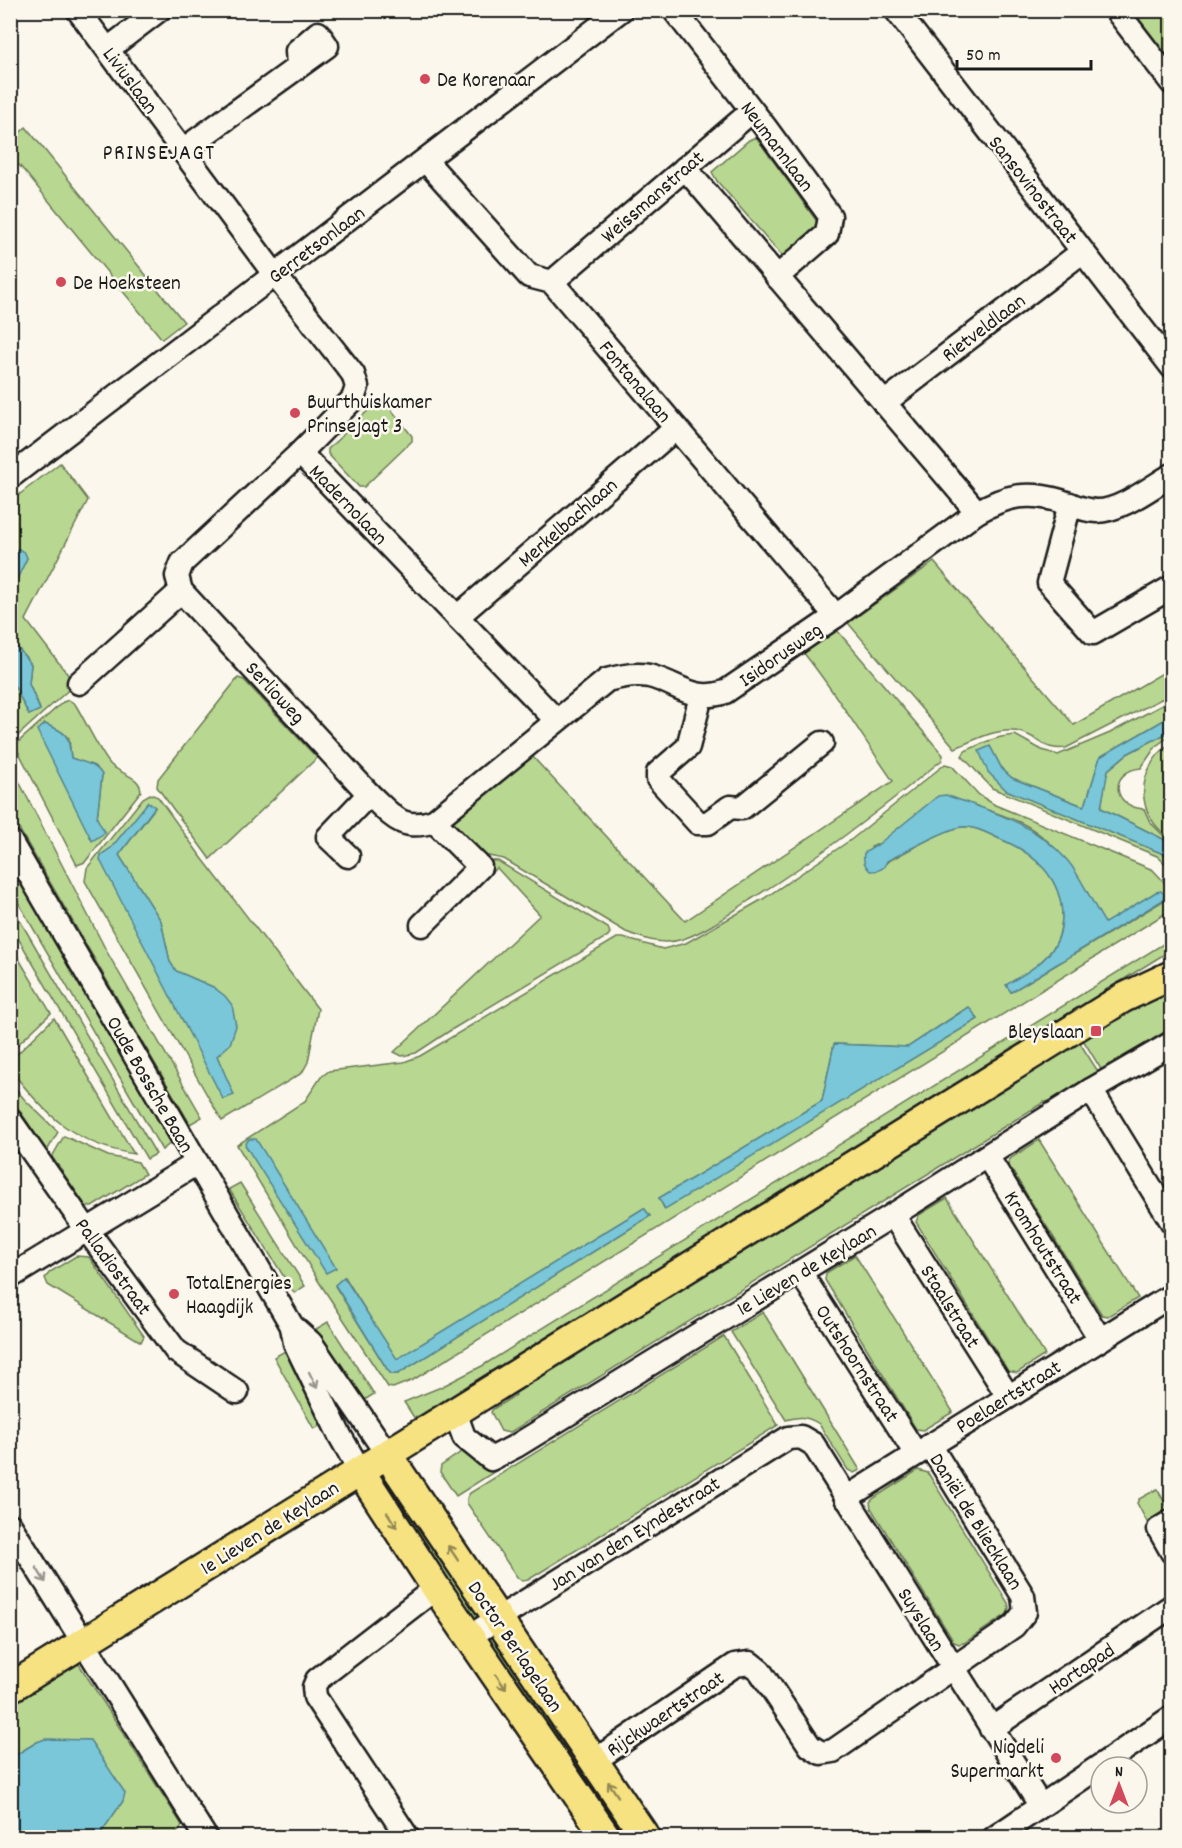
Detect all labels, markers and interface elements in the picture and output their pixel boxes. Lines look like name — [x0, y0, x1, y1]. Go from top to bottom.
scale bar — [957, 33, 1090, 71]
street label: Liviuslaan — [93, 42, 164, 122]
text: 50 m — [966, 44, 1001, 69]
place label: De Korenaar — [437, 67, 535, 97]
marker: De Korenaar — [418, 72, 432, 86]
street label: Neumannlaan — [732, 96, 820, 199]
street label: Sansovinostraat — [980, 130, 1084, 252]
district label: PRINSEJAGT — [102, 139, 216, 170]
street label: Weissmanstraat — [596, 145, 713, 252]
street label: Gerretsonlaan — [263, 200, 373, 293]
place label: De Hoeksteen — [73, 270, 181, 300]
marker: De Hoeksteen — [54, 275, 68, 289]
street label: Rietveldlaan — [937, 288, 1033, 371]
street label: Fontanalaan — [590, 335, 677, 431]
place label: Buurthuiskamer Prinsejagt 3 — [307, 389, 432, 443]
marker: Buurthuiskamer Prinsejagt 3 — [288, 406, 302, 420]
street label: Madernolaan — [300, 459, 393, 553]
street label: Merkelbachlaan — [512, 472, 625, 576]
street label: Isidorusweg — [734, 617, 830, 696]
street label: Serlioweg — [237, 656, 311, 732]
street label: Oude Bossche Baan — [97, 1012, 200, 1159]
place label: Bleyslaan — [1008, 1019, 1084, 1049]
marker: Bleyslaan — [1089, 1024, 1103, 1038]
street label: Kromhoutstraat — [995, 1186, 1088, 1311]
street label: Palladiostraat — [66, 1213, 157, 1323]
street label: 1e Lieven de Keylaan — [732, 1218, 883, 1325]
street label: Staalstraat — [911, 1260, 986, 1355]
place label: TotalEnergies Haagdijk — [186, 1270, 292, 1324]
marker: TotalEnergies Haagdijk — [167, 1287, 181, 1301]
street label: Outshoornstraat — [806, 1300, 905, 1430]
street label: Poelaertstraat — [951, 1354, 1068, 1443]
one-way arrow — [308, 1370, 319, 1388]
street label: Daniël de Bliecklaan — [920, 1448, 1029, 1597]
street label: Jan van den Eyndestraat — [544, 1470, 727, 1601]
street label: 1e Lieven de Keylaan — [195, 1475, 346, 1584]
one-way arrow — [385, 1512, 398, 1529]
one-way arrow — [446, 1545, 458, 1562]
one-way arrow — [36, 1566, 48, 1583]
street label: Doctor Berlagelaan — [458, 1576, 569, 1719]
street label: Suyslaan — [888, 1583, 951, 1658]
street label: Hortapad — [1043, 1637, 1122, 1704]
street label: Rijckwaertstraat — [602, 1665, 732, 1766]
one-way arrow — [495, 1673, 507, 1690]
place label: Nigdeli Supermarkt — [951, 1734, 1044, 1788]
marker: Nigdeli Supermarkt — [1049, 1751, 1063, 1765]
north arrow — [1089, 1755, 1149, 1815]
text: N — [1115, 1761, 1123, 1784]
one-way arrow — [607, 1781, 619, 1798]

